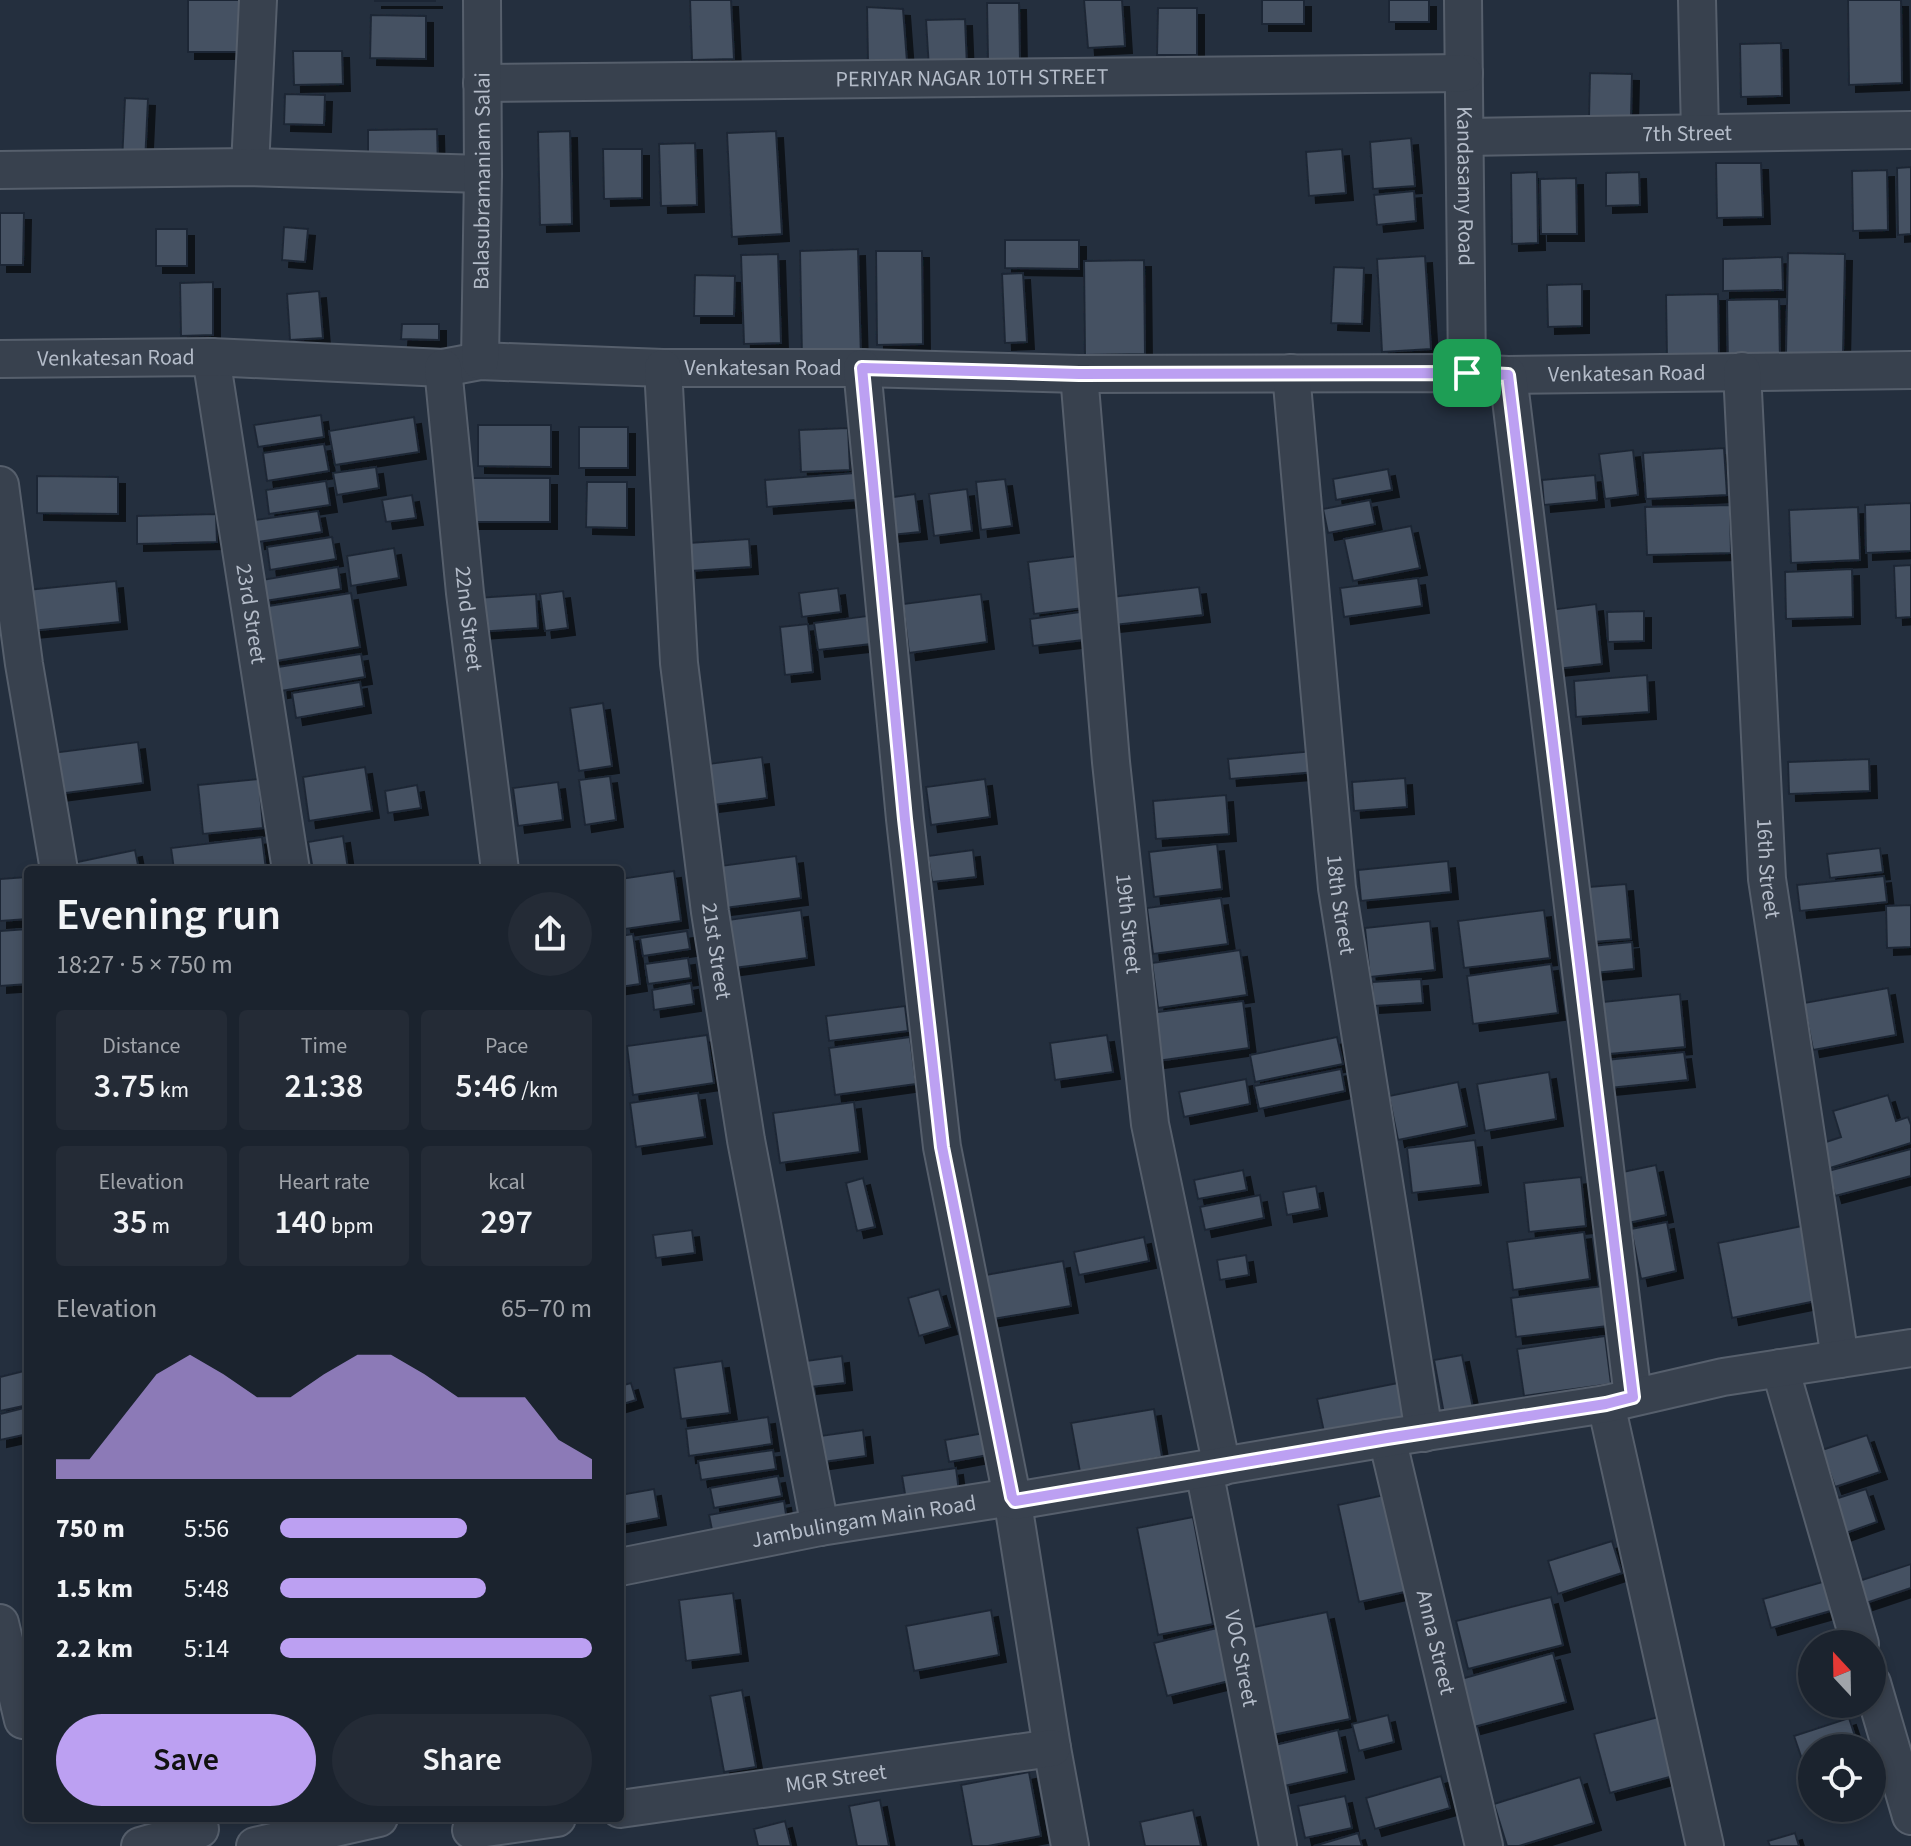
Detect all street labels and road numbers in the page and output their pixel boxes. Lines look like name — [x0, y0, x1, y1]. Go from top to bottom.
street label: PERIYAR NAGAR 10TH STREET — [835, 61, 1109, 95]
street label: Balasubramaniam Salai — [465, 72, 499, 290]
street label: Kandasamy Road — [1448, 106, 1482, 266]
street label: 7th Street — [1642, 117, 1733, 150]
street label: Venkatesan Road — [37, 341, 195, 375]
street label: Venkatesan Road — [684, 352, 842, 384]
street label: Venkatesan Road — [1548, 357, 1706, 391]
street label: 23rd Street — [227, 561, 275, 667]
street label: 22nd Street — [446, 565, 491, 674]
street label: 16th Street — [1748, 817, 1789, 921]
street label: 18th Street — [1318, 853, 1364, 958]
street label: 19th Street — [1107, 872, 1150, 976]
street label: 21st Street — [693, 901, 740, 1002]
street label: Jambulingam Main Road — [748, 1487, 979, 1556]
street label: Anna Street — [1408, 1587, 1464, 1698]
street label: VOC Street — [1216, 1607, 1266, 1710]
street label: MGR Street — [783, 1755, 889, 1801]

